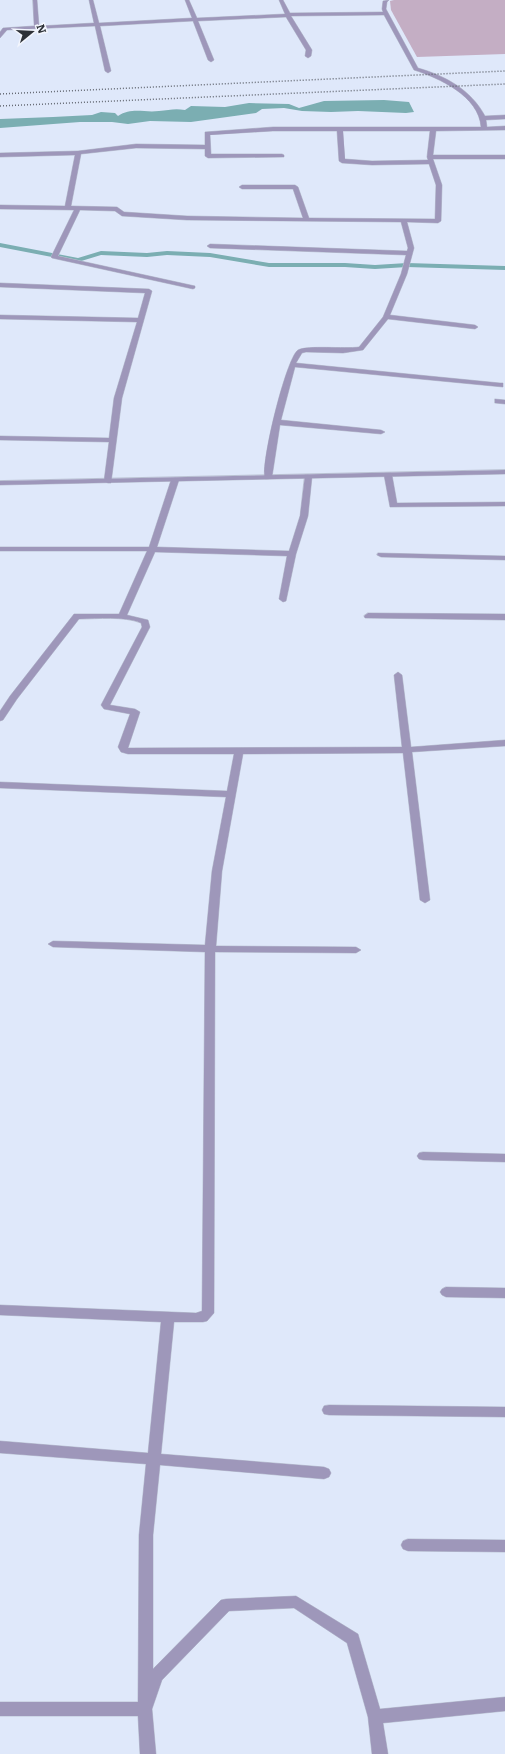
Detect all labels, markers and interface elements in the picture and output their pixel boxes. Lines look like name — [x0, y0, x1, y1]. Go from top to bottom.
north arrow — [12, 12, 52, 52]
text: N — [33, 22, 51, 35]

